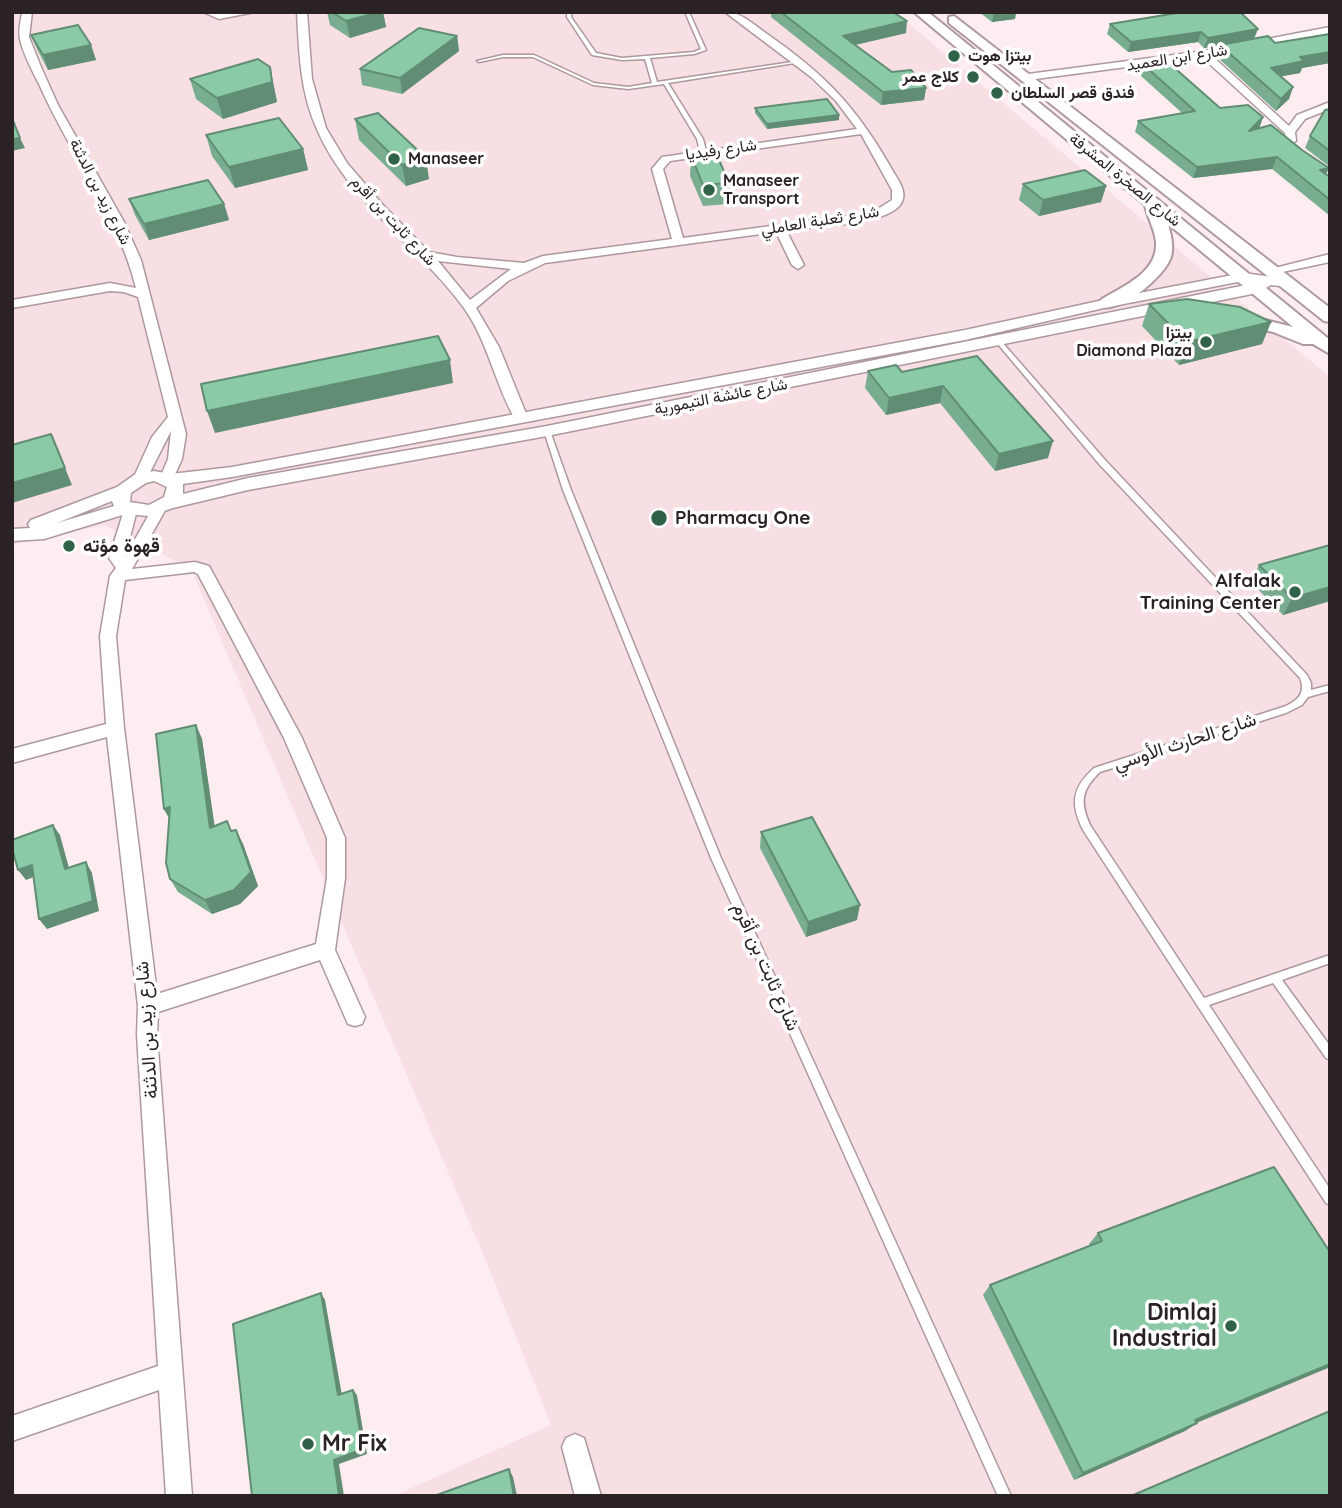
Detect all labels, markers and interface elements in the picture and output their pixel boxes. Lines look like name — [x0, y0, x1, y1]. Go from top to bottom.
street label: شارع ابن العميد — [1125, 41, 1229, 75]
place label: بيتزا هوت — [968, 46, 1031, 66]
marker: بيتزا هوت — [946, 48, 962, 64]
place label: كلاج عمر — [902, 67, 959, 87]
marker: كلاج عمر — [965, 69, 981, 85]
place label: فندق قصر السلطان — [1011, 83, 1134, 103]
marker: فندق قصر السلطان — [989, 85, 1005, 101]
street label: شارع الصخرة المشرفة — [1065, 129, 1185, 231]
street label: شارع زيد بن الدثنة — [65, 136, 135, 248]
street label: شارع رفيديا — [684, 136, 758, 164]
place label: Manaseer — [408, 149, 484, 169]
marker: Manaseer — [386, 151, 402, 167]
place label: Manaseer Transport — [723, 171, 800, 209]
street label: شارع ثابت بن أقرم — [346, 172, 440, 270]
marker: Manaseer Transport — [701, 182, 717, 198]
street label: شارع ثعلبة العاملي — [759, 202, 881, 240]
place label: بيتزا Diamond Plaza — [1076, 323, 1192, 361]
marker: بيتزا Diamond Plaza — [1198, 334, 1214, 350]
street label: شارع عائشة التيمورية — [653, 375, 789, 419]
place label: Pharmacy One — [675, 507, 811, 529]
marker: Pharmacy One — [649, 508, 669, 528]
place label: قهوة مؤته — [83, 535, 160, 557]
marker: قهوة مؤته — [61, 538, 77, 554]
place label: Alfalak Training Center — [1140, 570, 1281, 614]
marker: Alfalak Training Center — [1287, 584, 1303, 600]
street label: شارع الحارث الأوسي — [1111, 708, 1259, 776]
street label: شارع ثابت بن أقرم — [728, 899, 804, 1035]
street label: شارع زيد بن الدثنة — [131, 960, 163, 1100]
place label: Dimlaj Industrial — [1112, 1299, 1217, 1353]
marker: Dimlaj Industrial — [1223, 1318, 1239, 1334]
place label: Mr Fix — [322, 1430, 387, 1458]
marker: Mr Fix — [300, 1436, 316, 1452]

